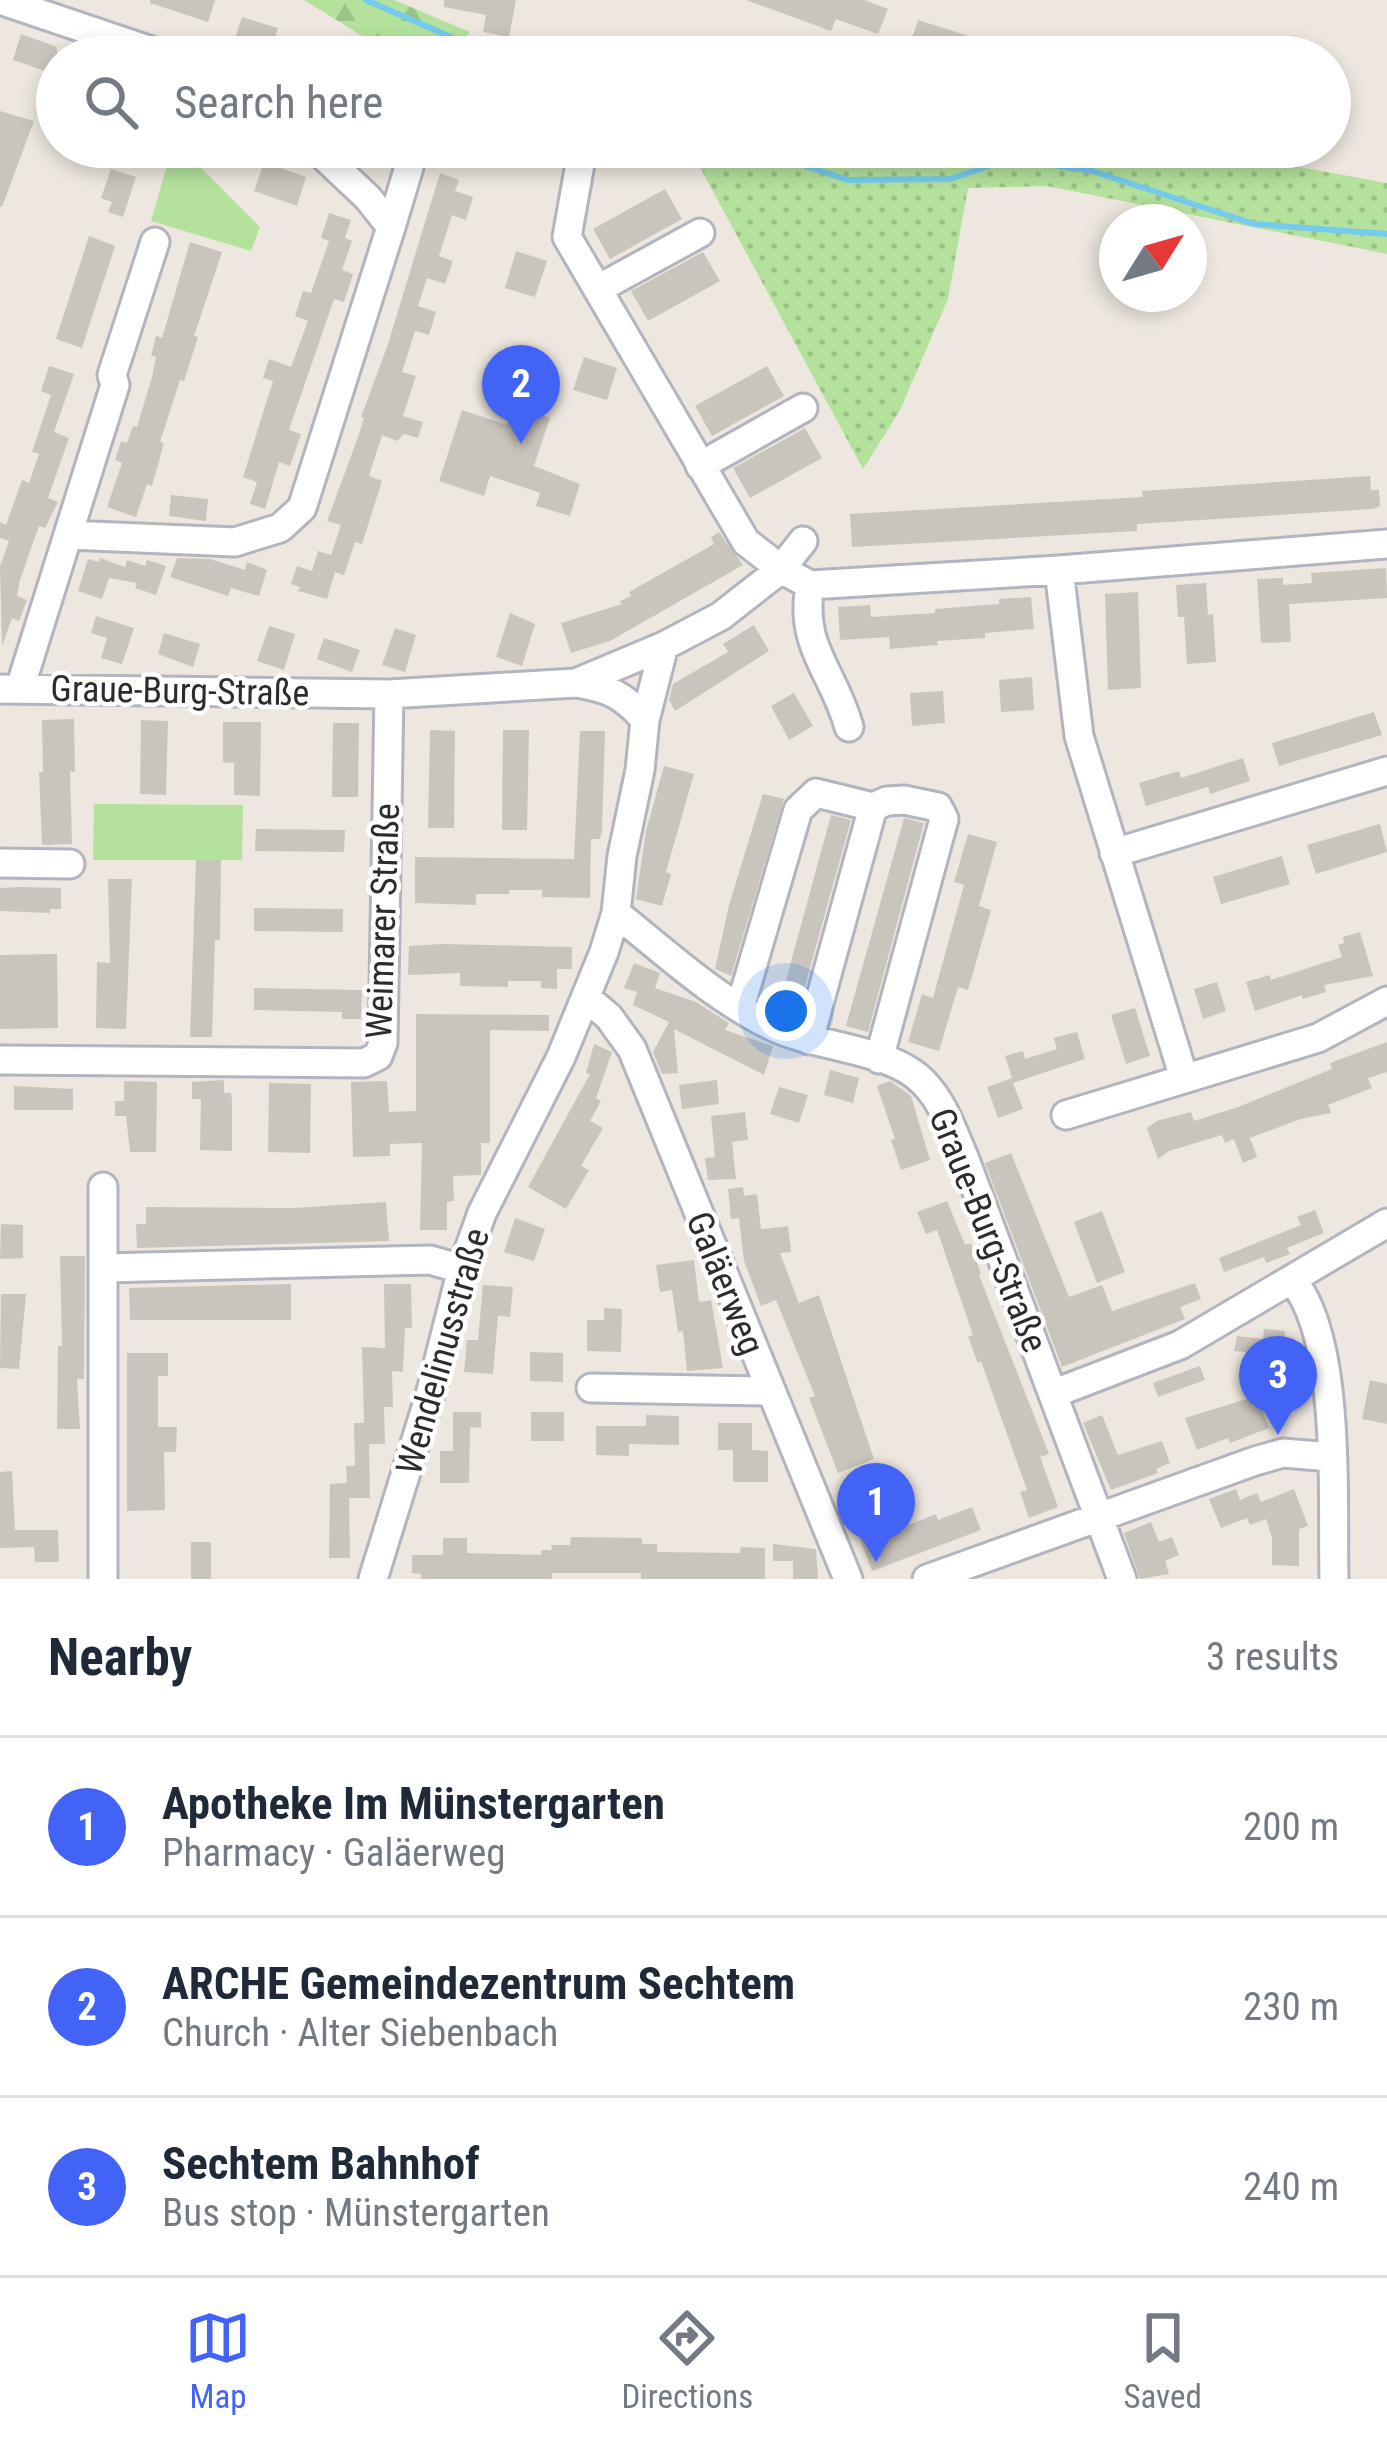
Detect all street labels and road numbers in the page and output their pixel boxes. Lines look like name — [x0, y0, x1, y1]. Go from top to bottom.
street label: Graue-Burg-Straße — [50, 668, 310, 714]
street label: Weimarer Straße — [358, 803, 408, 1040]
street label: Graue-Burg-Straße — [920, 1103, 1056, 1358]
street label: Galäerweg — [677, 1206, 773, 1361]
street label: Wendelinusstraße — [388, 1223, 498, 1479]

